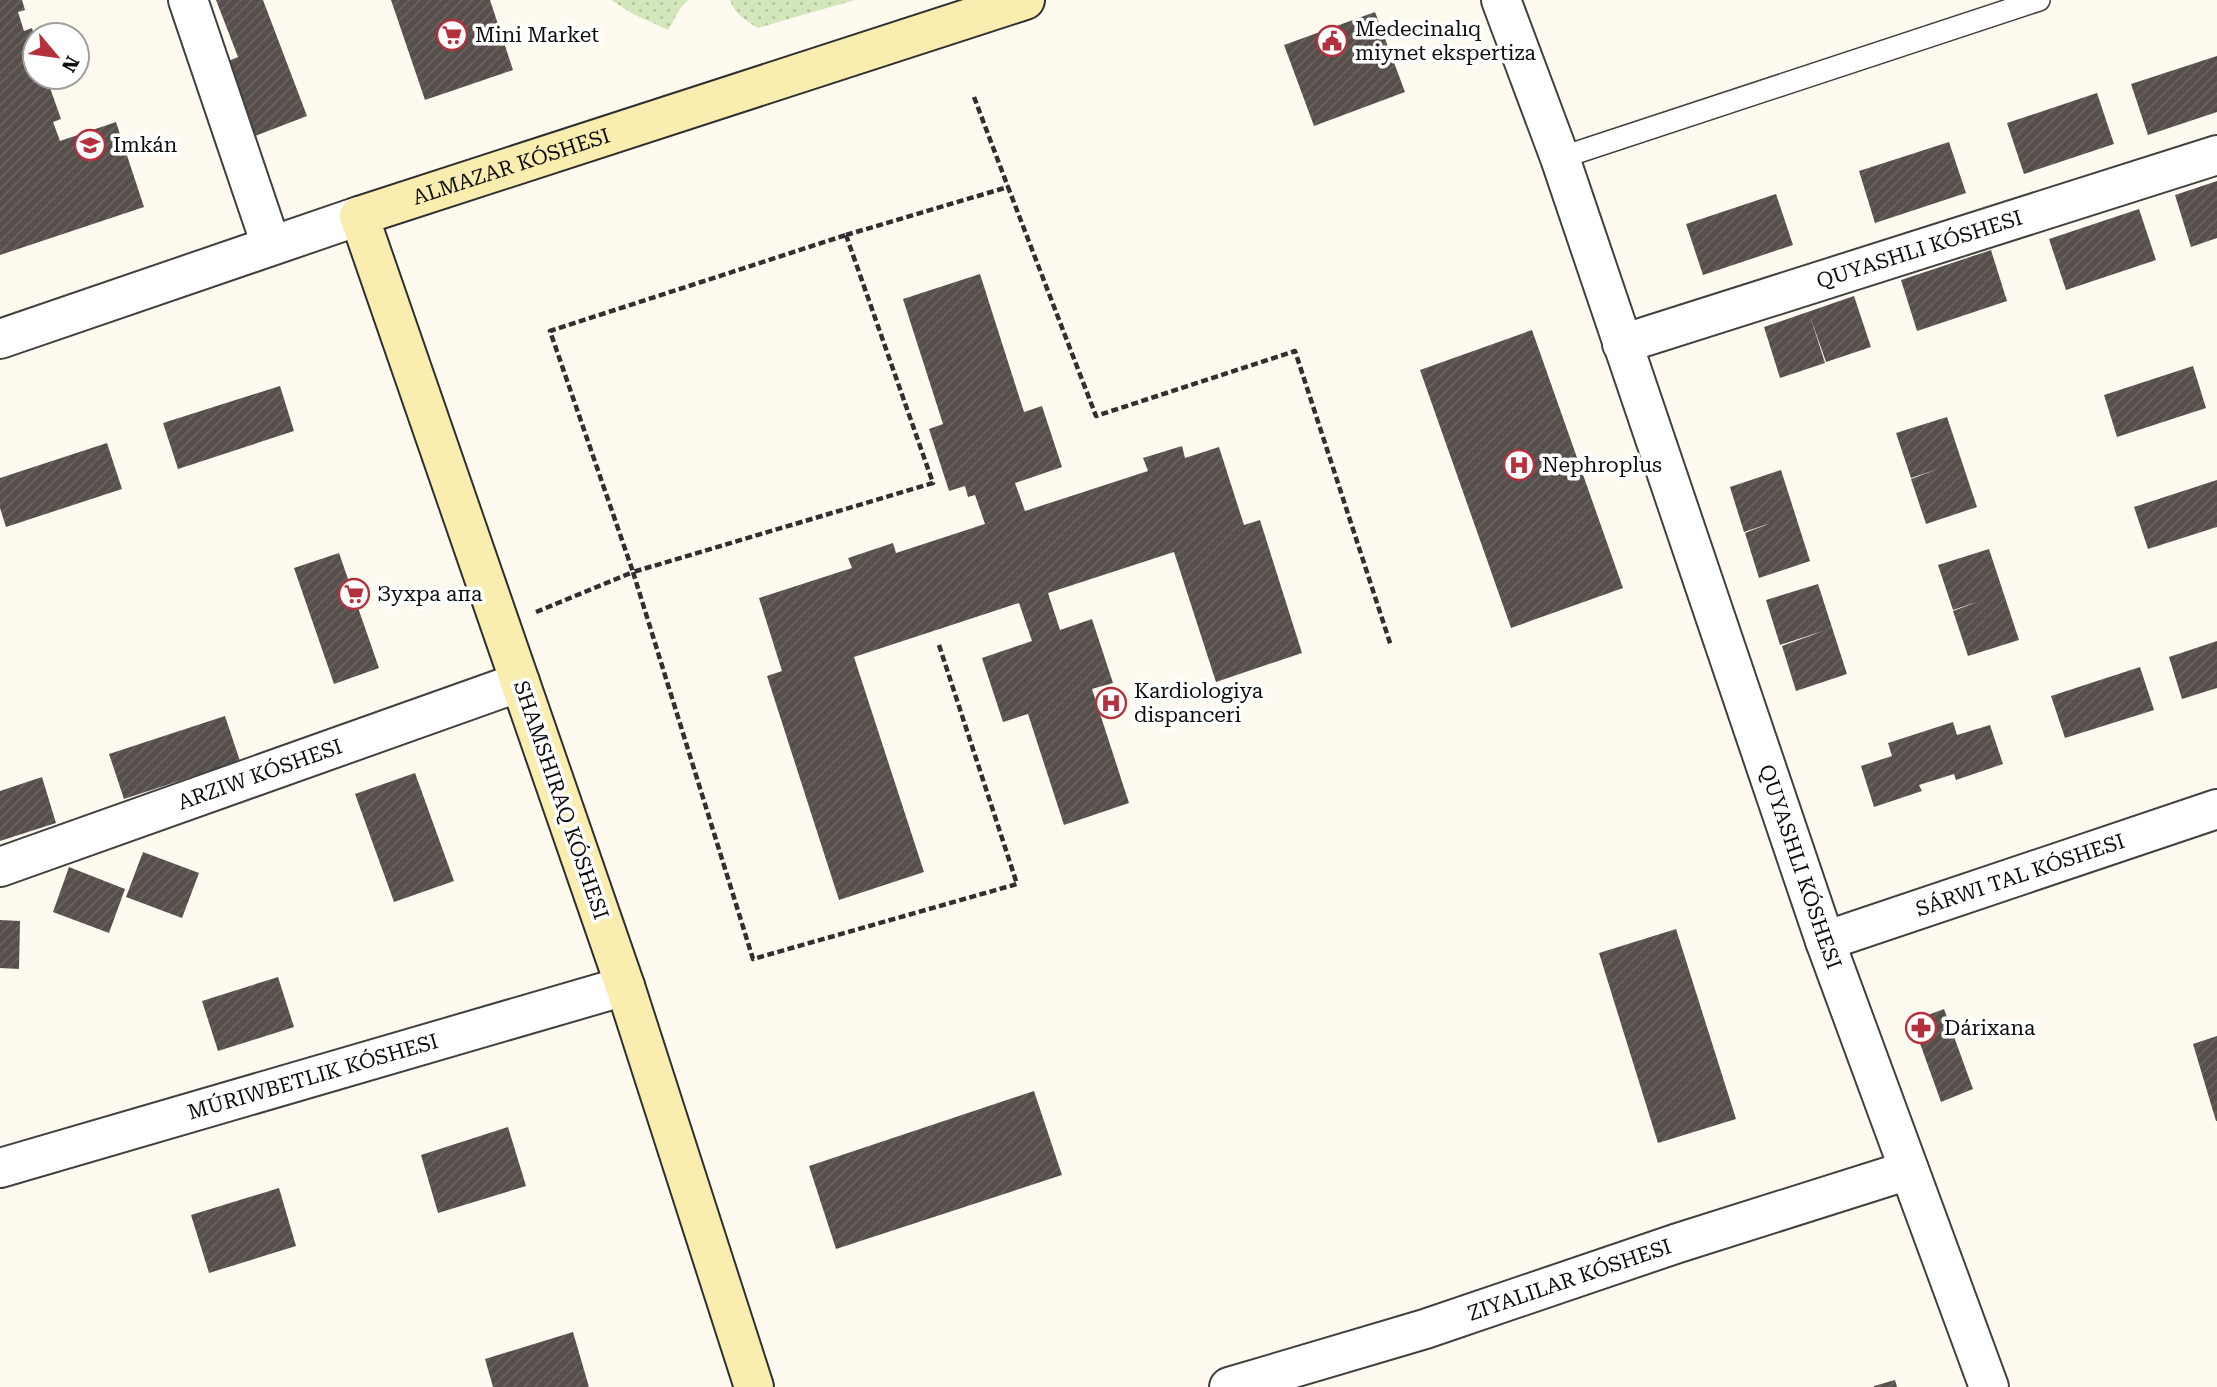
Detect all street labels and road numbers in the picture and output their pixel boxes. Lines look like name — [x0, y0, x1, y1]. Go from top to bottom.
street label: ALMAZAR KÓSHESI — [410, 123, 613, 210]
street label: QUYASHLI KÓSHESI — [1813, 206, 2025, 293]
street label: SHAMSHIRAQ KÓSHESI — [509, 677, 614, 922]
street label: ARZIW KÓSHESI — [175, 734, 345, 815]
street label: QUYASHLI KÓSHESI — [1754, 761, 1846, 972]
street label: SÁRWI TAL KÓSHESI — [1913, 829, 2128, 922]
street label: MÚRIWBETLIK KÓSHESI — [185, 1029, 441, 1125]
street label: ZIYALILAR KÓSHESI — [1465, 1234, 1674, 1326]

